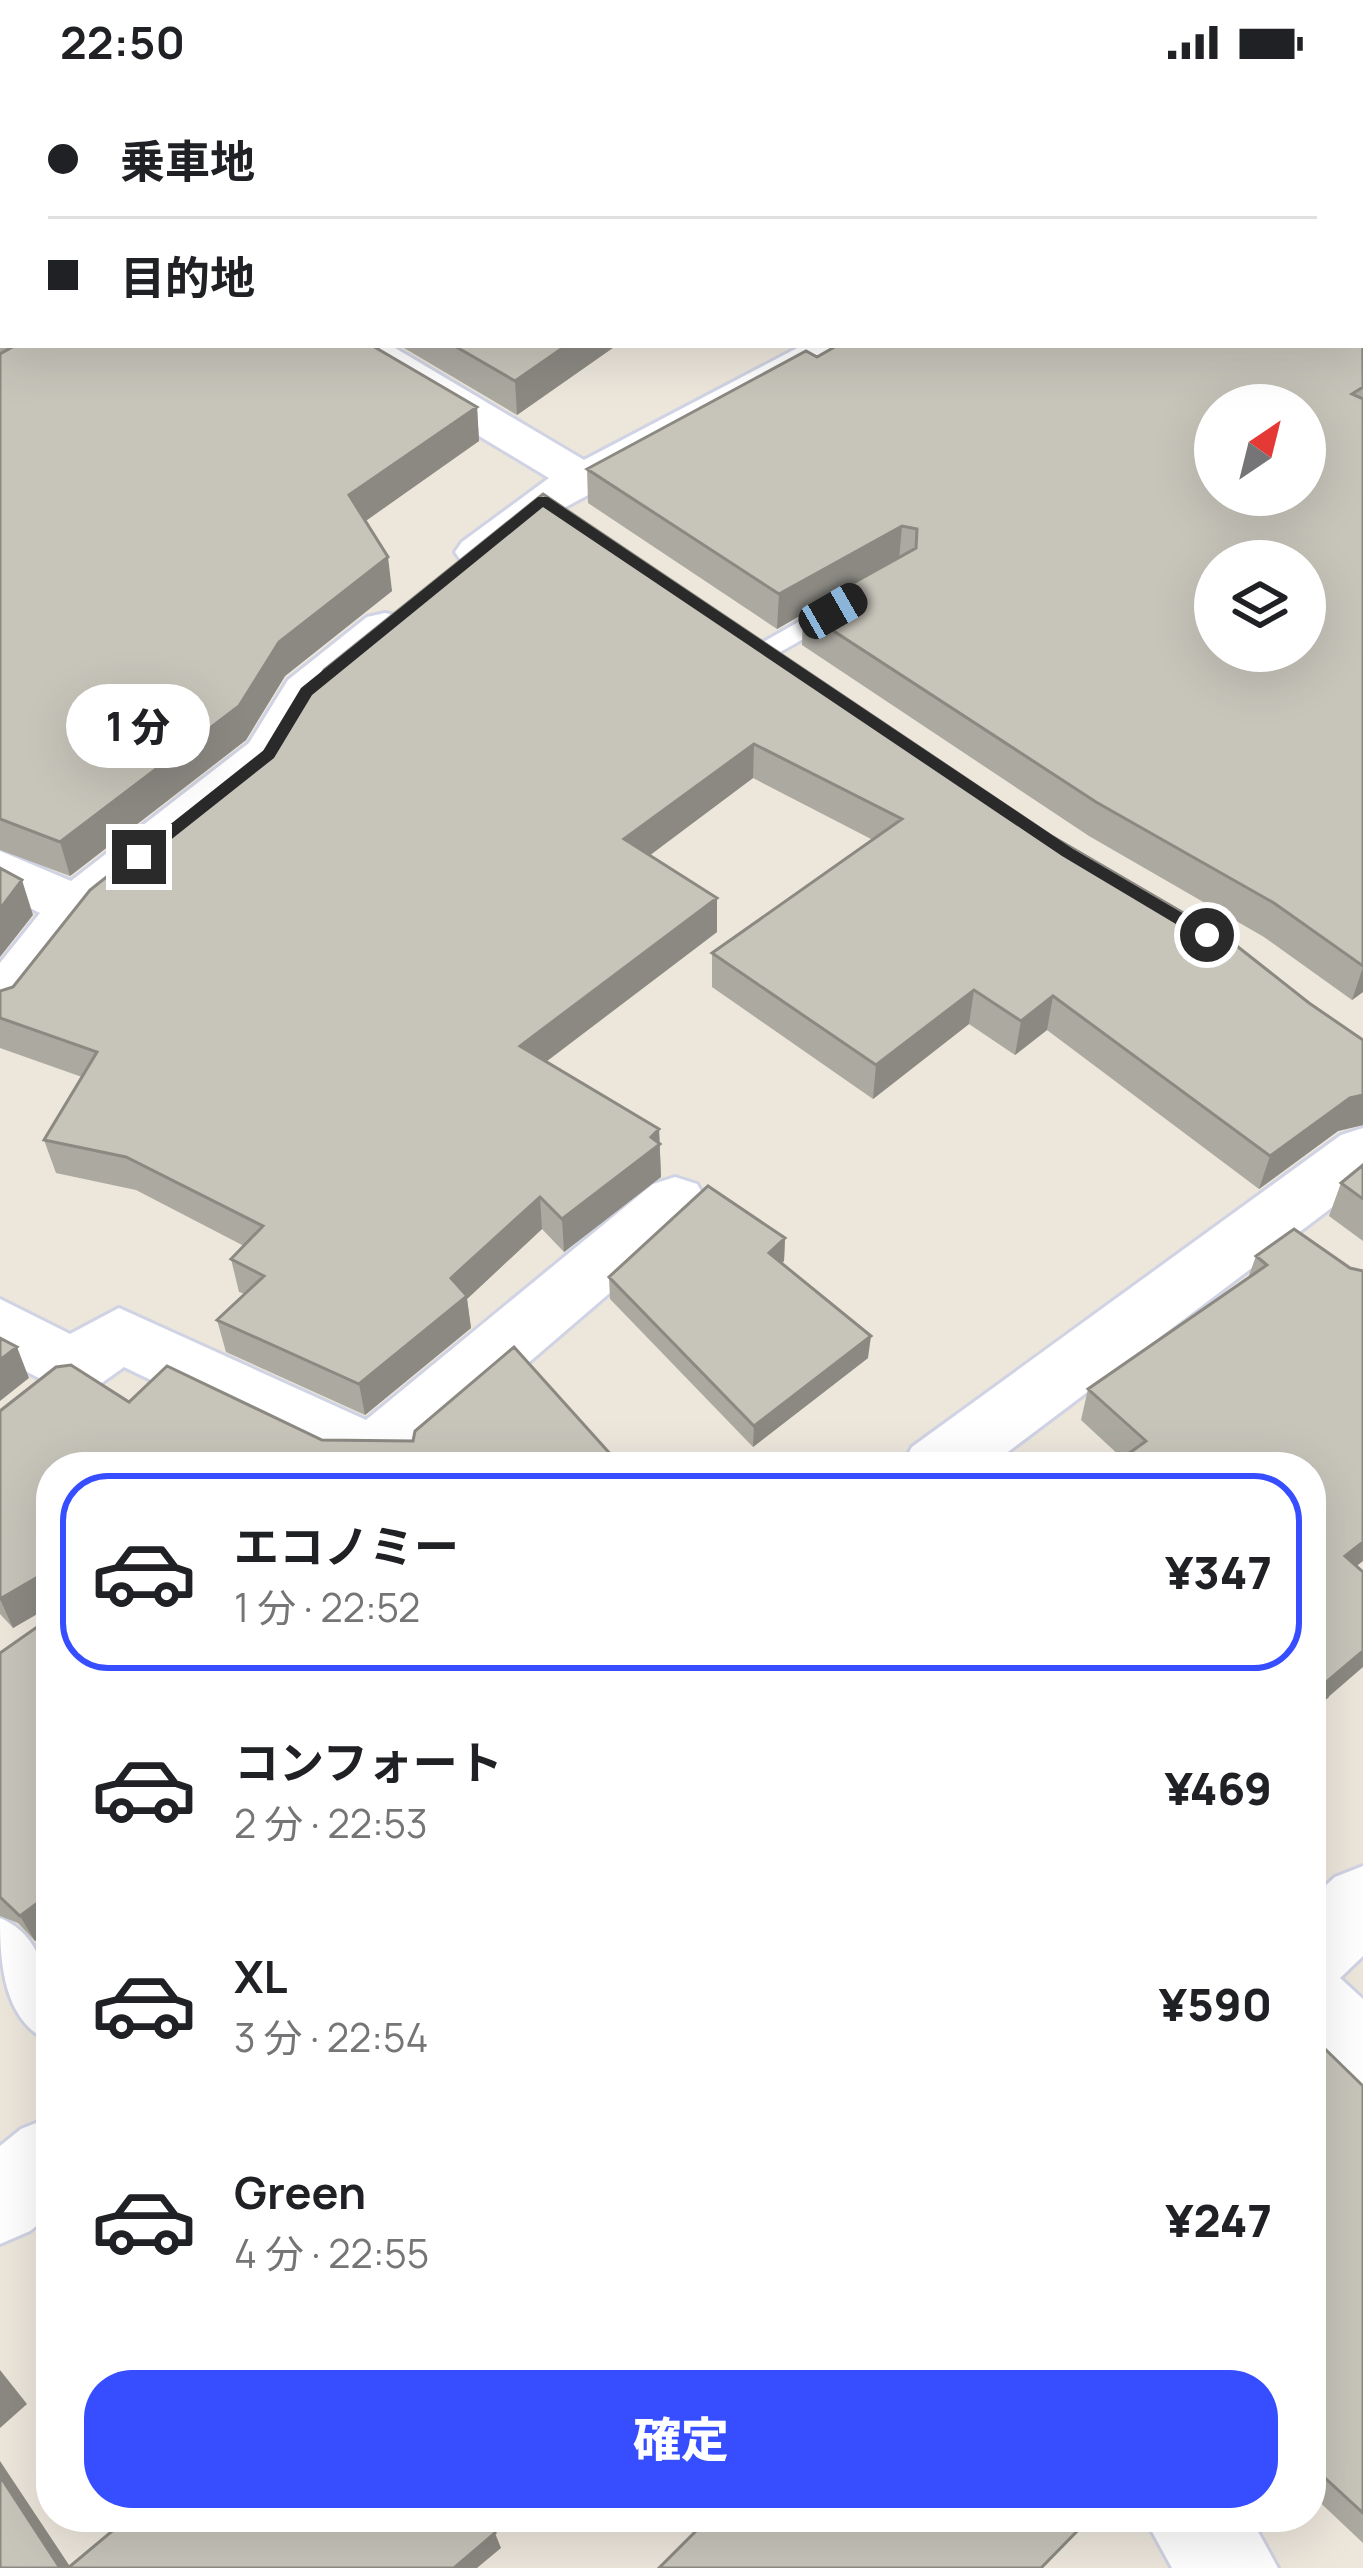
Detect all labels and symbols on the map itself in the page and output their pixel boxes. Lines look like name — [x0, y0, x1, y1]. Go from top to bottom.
north arrow — [1194, 384, 1326, 516]
car — [793, 577, 873, 645]
callout: 1 分 — [67, 683, 211, 767]
route end — [112, 830, 166, 884]
route start — [1180, 908, 1234, 962]

